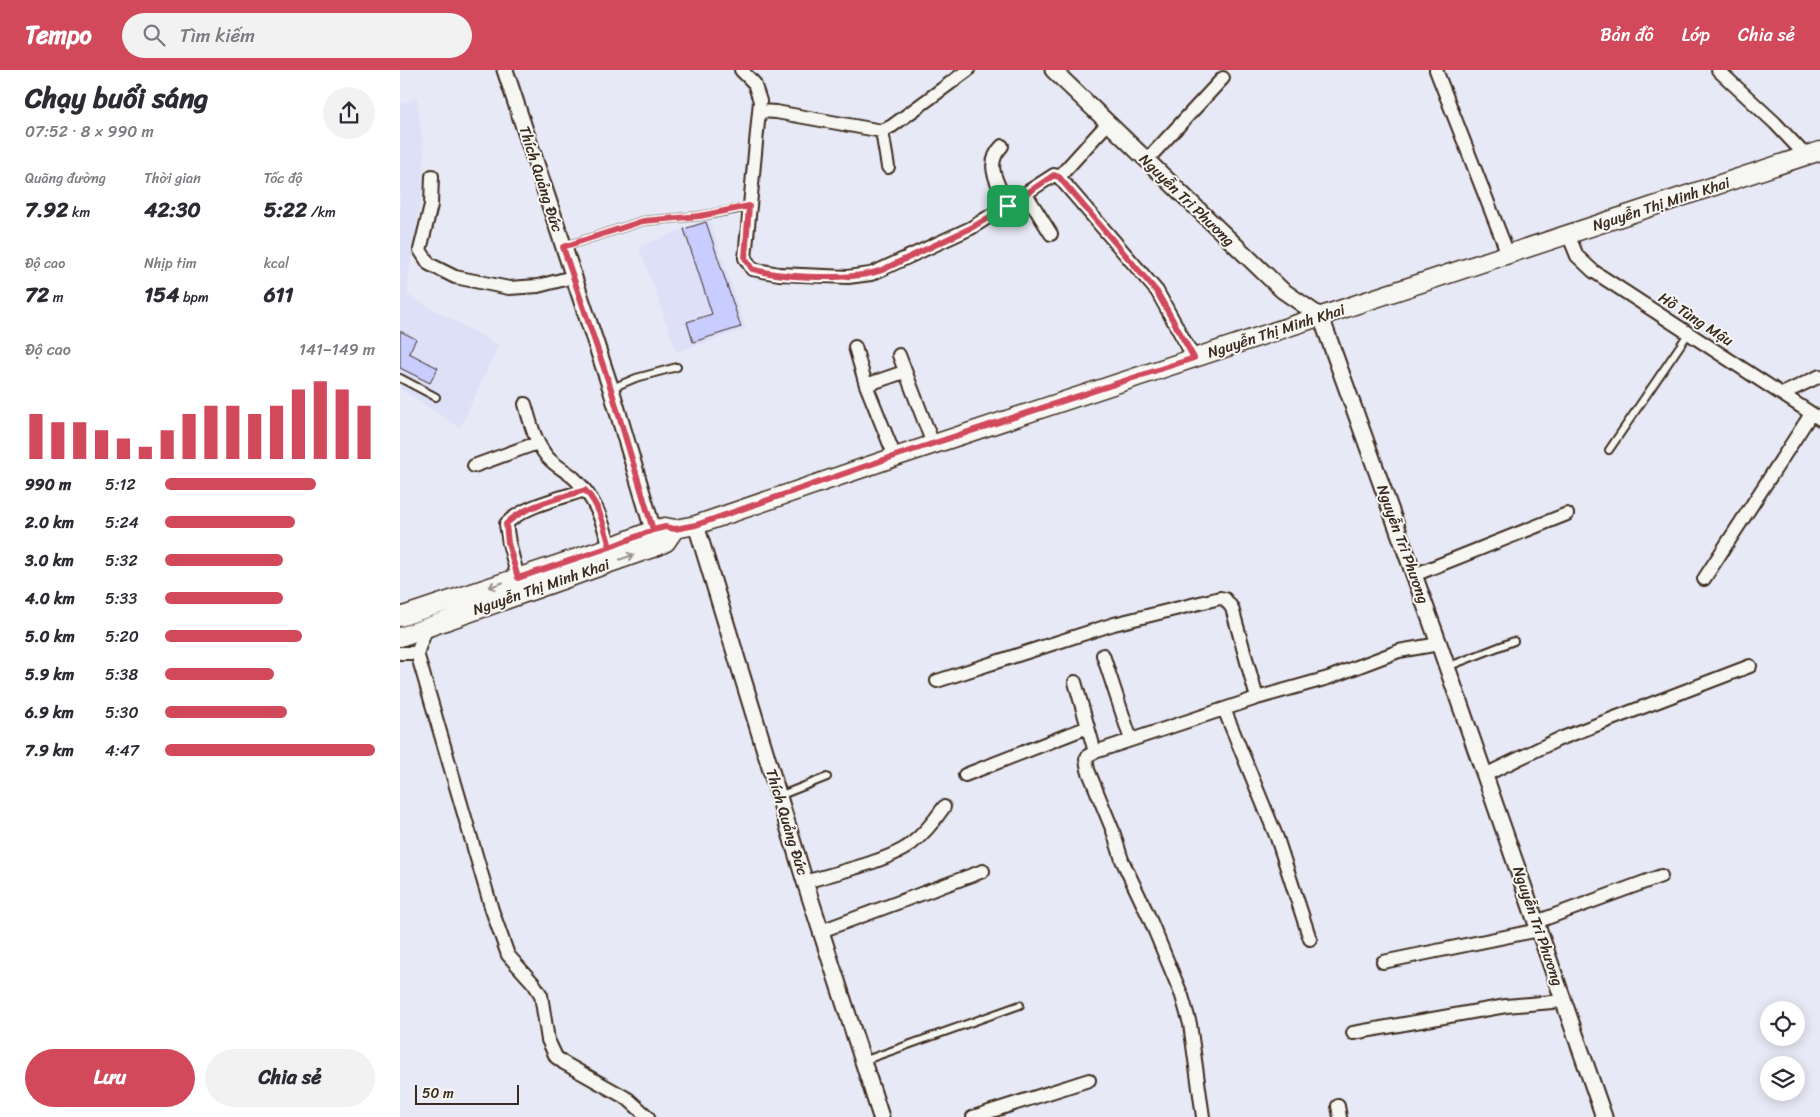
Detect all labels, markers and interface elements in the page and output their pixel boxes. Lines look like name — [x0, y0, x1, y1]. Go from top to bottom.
search box — [122, 13, 472, 58]
text: Tempo — [25, 14, 92, 56]
text: Tìm kiếm — [180, 19, 255, 52]
text: Bản đồ — [1600, 19, 1654, 51]
text: Lớp — [1682, 19, 1710, 51]
text: Chia sẻ — [1738, 19, 1795, 51]
icon: search — [140, 21, 168, 49]
text: Chạy buổi sáng — [25, 73, 208, 122]
button: share — [323, 87, 375, 139]
text: 07:52 · 8 × 990 m — [25, 117, 154, 146]
street label: Thích Quảng Đức — [512, 123, 571, 236]
street label: Nguyễn Tri Phương — [1133, 147, 1241, 253]
text: Quãng đường — [25, 166, 106, 191]
text: Thời gian — [144, 166, 201, 191]
text: Tốc độ — [264, 166, 302, 191]
street label: Nguyễn Thị Minh Khai — [1589, 169, 1734, 238]
pin — [987, 185, 1029, 227]
text: 7.92 — [25, 191, 68, 229]
text: 42:30 — [144, 191, 201, 229]
text: 5:22 — [264, 191, 307, 229]
icon: arrive — [994, 192, 1022, 220]
text: km — [68, 200, 90, 225]
text: /km — [307, 200, 336, 225]
text: Độ cao — [25, 251, 65, 276]
text: Nhịp tim — [144, 251, 197, 276]
text: kcal — [264, 251, 289, 276]
text: 72 — [25, 276, 49, 314]
text: 154 — [144, 276, 179, 314]
text: 611 — [264, 276, 294, 314]
text: m — [49, 285, 64, 310]
text: bpm — [179, 285, 209, 310]
street label: Hồ Tùng Mậu — [1653, 285, 1739, 353]
street label: Nguyễn Thị Minh Khai — [1204, 296, 1349, 365]
text: Độ cao — [25, 335, 71, 364]
text: 141–149 m — [299, 335, 375, 364]
text: 990 m — [25, 470, 71, 499]
text: 5:12 — [105, 470, 136, 499]
street label: Nguyễn Tri Phương — [1369, 481, 1437, 608]
text: 2.0 km — [25, 508, 74, 537]
text: 5:24 — [105, 508, 139, 537]
text: 3.0 km — [25, 546, 74, 575]
text: 5:32 — [105, 546, 138, 575]
street label: Nguyễn Thị Minh Khai — [469, 551, 614, 623]
one-way arrow — [619, 552, 635, 561]
one-way arrow — [489, 581, 505, 590]
text: 4.0 km — [25, 584, 75, 613]
text: 5:33 — [105, 584, 137, 613]
text: 5.0 km — [25, 622, 75, 651]
text: 5:20 — [105, 622, 139, 651]
text: 5.9 km — [25, 660, 74, 689]
text: 5:38 — [105, 660, 138, 689]
text: 6.9 km — [25, 698, 74, 727]
text: 5:30 — [105, 698, 139, 727]
text: 7.9 km — [25, 736, 74, 765]
text: 4:47 — [105, 736, 139, 765]
street label: Thích Quảng Đức — [758, 765, 816, 879]
street label: Nguyễn Tri Phương — [1505, 863, 1571, 990]
map controls — [1760, 1001, 1805, 1101]
button: locate — [1760, 1001, 1805, 1046]
button: Lưu — [25, 1049, 195, 1107]
button: Chia sẻ — [205, 1049, 375, 1107]
button: layers — [1760, 1056, 1805, 1101]
text: 50 m — [422, 1081, 454, 1106]
scale bar — [415, 1082, 519, 1105]

